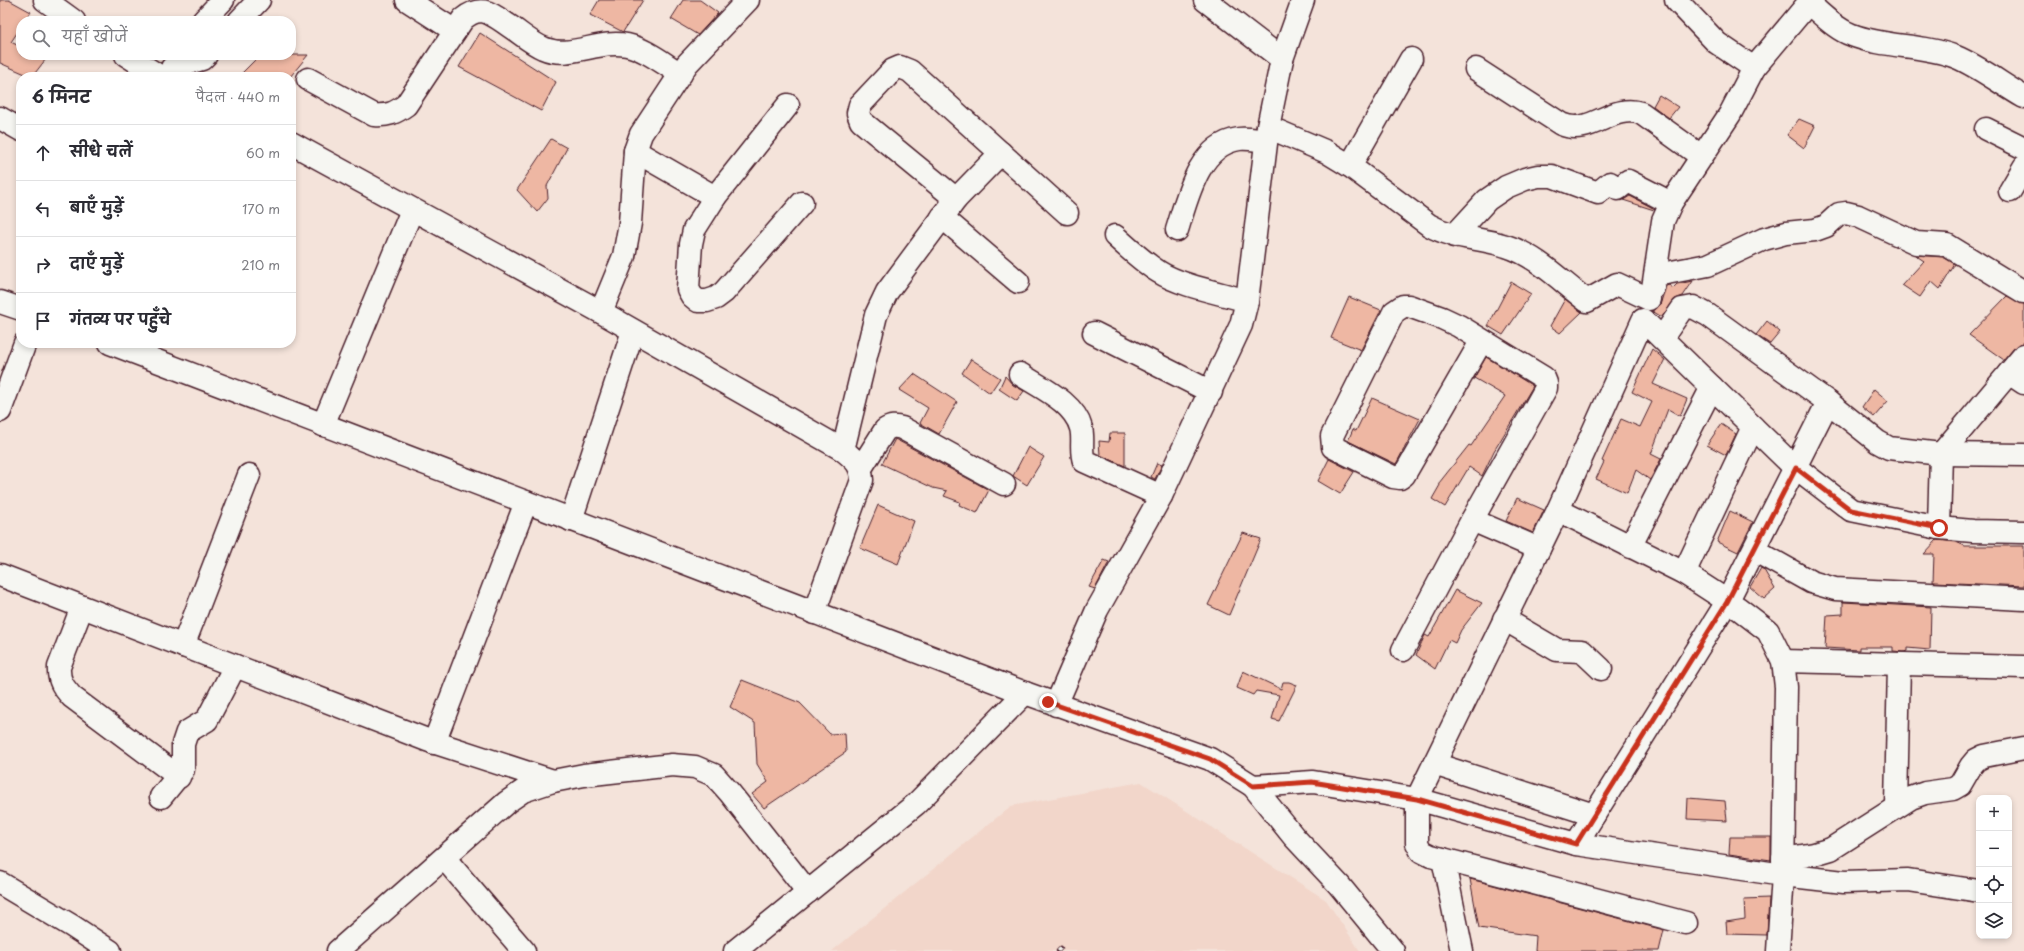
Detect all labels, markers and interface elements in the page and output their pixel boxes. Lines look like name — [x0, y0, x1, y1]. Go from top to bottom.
search box — [16, 16, 296, 60]
text: यहाँ खोजें — [62, 24, 128, 47]
icon: search — [30, 27, 52, 49]
text: 6 मिनट — [32, 83, 91, 109]
text: पैदल · 440 m — [196, 87, 280, 106]
text: सीधे चलें — [70, 139, 132, 162]
icon: ahead — [32, 142, 54, 164]
text: 60 m — [246, 143, 280, 162]
text: बाएँ मुड़ें — [70, 195, 124, 218]
icon: left — [32, 198, 54, 220]
text: 170 m — [242, 199, 280, 218]
text: दाएँ मुड़ें — [70, 251, 123, 274]
icon: right — [32, 254, 54, 276]
text: 210 m — [241, 255, 280, 274]
text: गंतव्य पर पहुँचे — [70, 307, 171, 330]
icon: arrive — [32, 310, 54, 332]
route start — [1930, 519, 1948, 537]
route end — [1039, 693, 1057, 711]
map controls — [1976, 795, 2012, 939]
button: + — [1976, 795, 2012, 831]
button: − — [1976, 831, 2012, 867]
button: locate — [1976, 867, 2012, 903]
button: layers — [1976, 903, 2012, 939]

